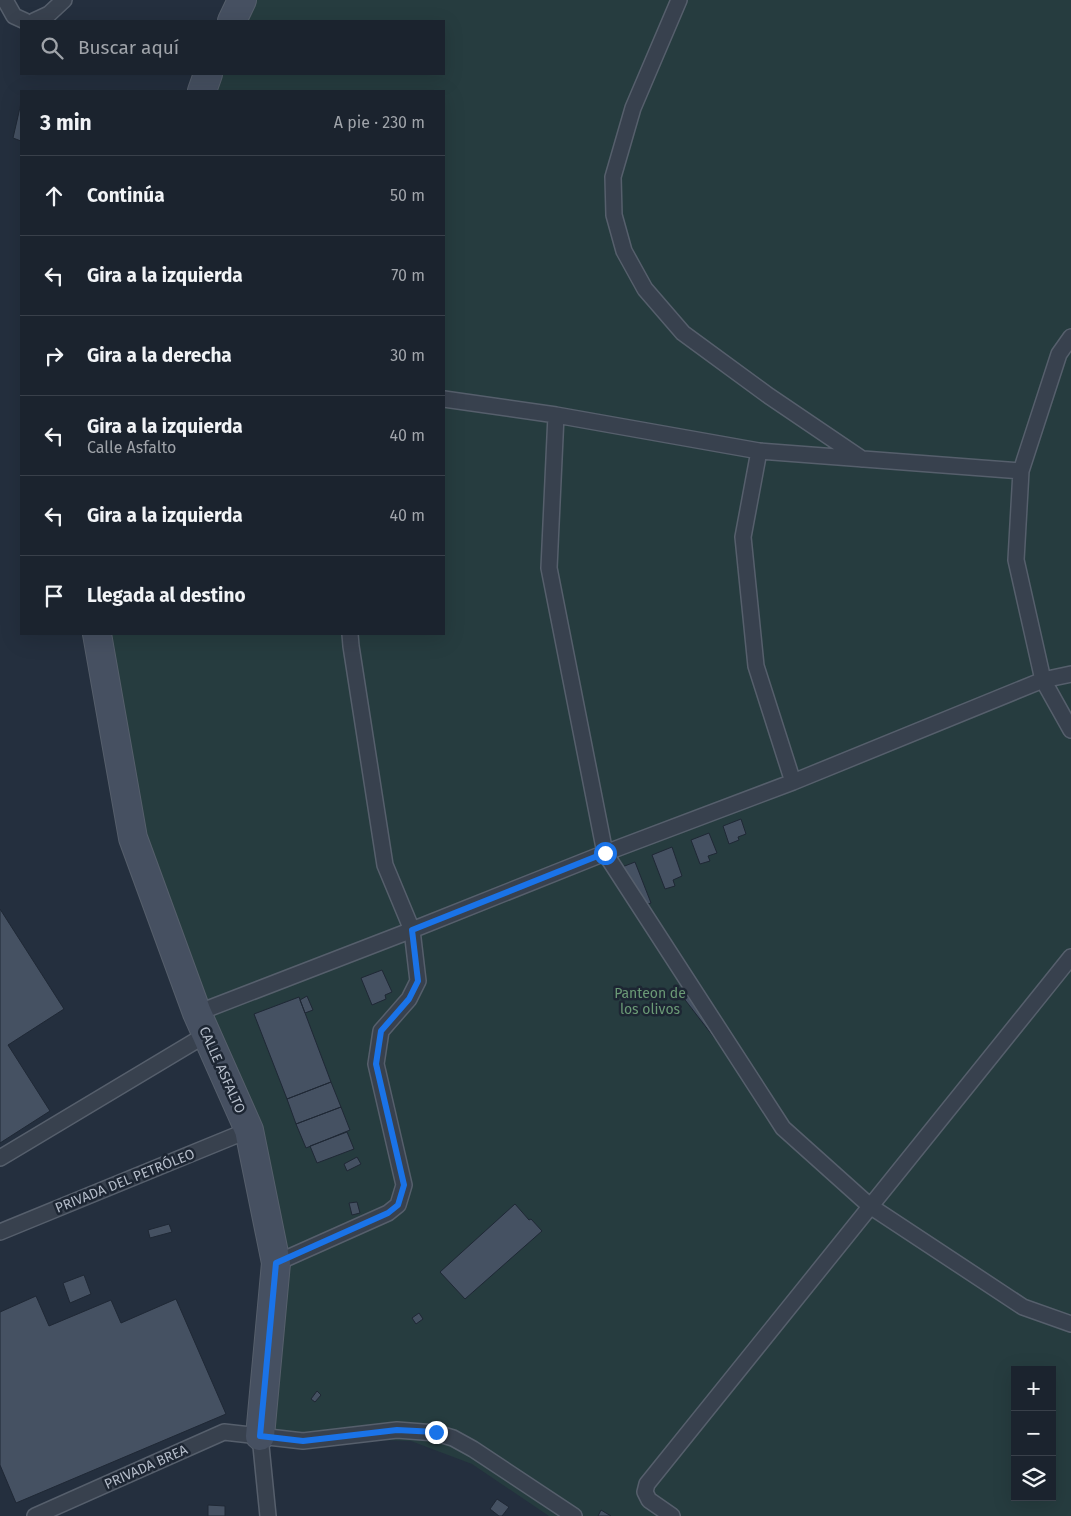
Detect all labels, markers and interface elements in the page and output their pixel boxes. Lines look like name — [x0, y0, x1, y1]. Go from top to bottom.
search box — [20, 20, 445, 75]
icon: search — [38, 34, 66, 62]
text: Buscar aquí — [78, 36, 179, 59]
text: 3 min — [40, 110, 92, 136]
text: A pie · 230 m — [334, 113, 425, 132]
icon: ahead — [40, 182, 68, 210]
text: Continúa — [87, 184, 165, 207]
text: 50 m — [390, 186, 425, 205]
icon: left — [40, 262, 68, 290]
text: Gira a la izquierda — [87, 264, 243, 287]
text: 70 m — [391, 266, 425, 285]
icon: right — [40, 342, 68, 370]
text: Gira a la derecha — [87, 344, 232, 367]
text: 30 m — [390, 346, 425, 365]
text: Gira a la izquierda — [87, 415, 243, 438]
icon: left — [40, 422, 68, 450]
text: 40 m — [390, 426, 425, 445]
text: Calle Asfalto — [87, 438, 176, 457]
icon: left — [40, 502, 68, 530]
text: Gira a la izquierda — [87, 504, 243, 527]
text: 40 m — [390, 506, 425, 525]
icon: arrive — [40, 582, 68, 610]
text: Llegada al destino — [87, 584, 246, 607]
route start — [594, 842, 617, 865]
park label: Panteon de los olivos — [614, 985, 686, 1018]
street label: CALLE ASFALTO — [195, 1024, 249, 1116]
street label: PRIVADA DEL PETRÓLEO — [52, 1144, 197, 1217]
map controls — [1011, 1366, 1056, 1501]
button: + — [1011, 1366, 1056, 1411]
button: − — [1011, 1411, 1056, 1456]
route end — [425, 1421, 448, 1444]
street label: PRIVADA BREA — [102, 1441, 190, 1493]
button: layers — [1011, 1456, 1056, 1501]

